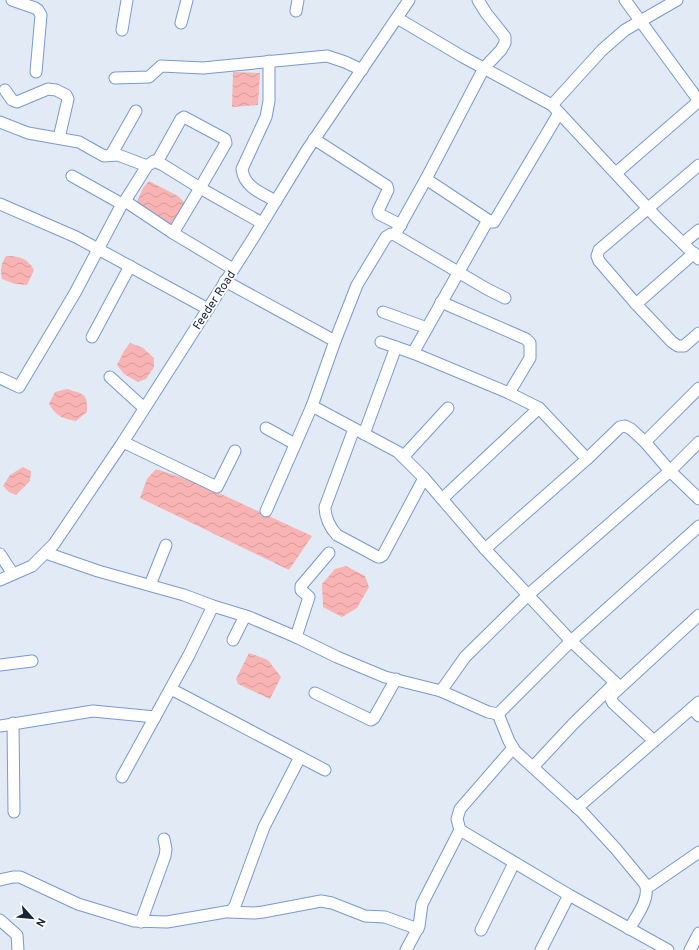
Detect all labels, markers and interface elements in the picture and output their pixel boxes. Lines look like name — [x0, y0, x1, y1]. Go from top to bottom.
street label: Feeder Road — [190, 268, 240, 333]
north arrow — [12, 898, 52, 938]
text: N — [32, 915, 48, 929]

